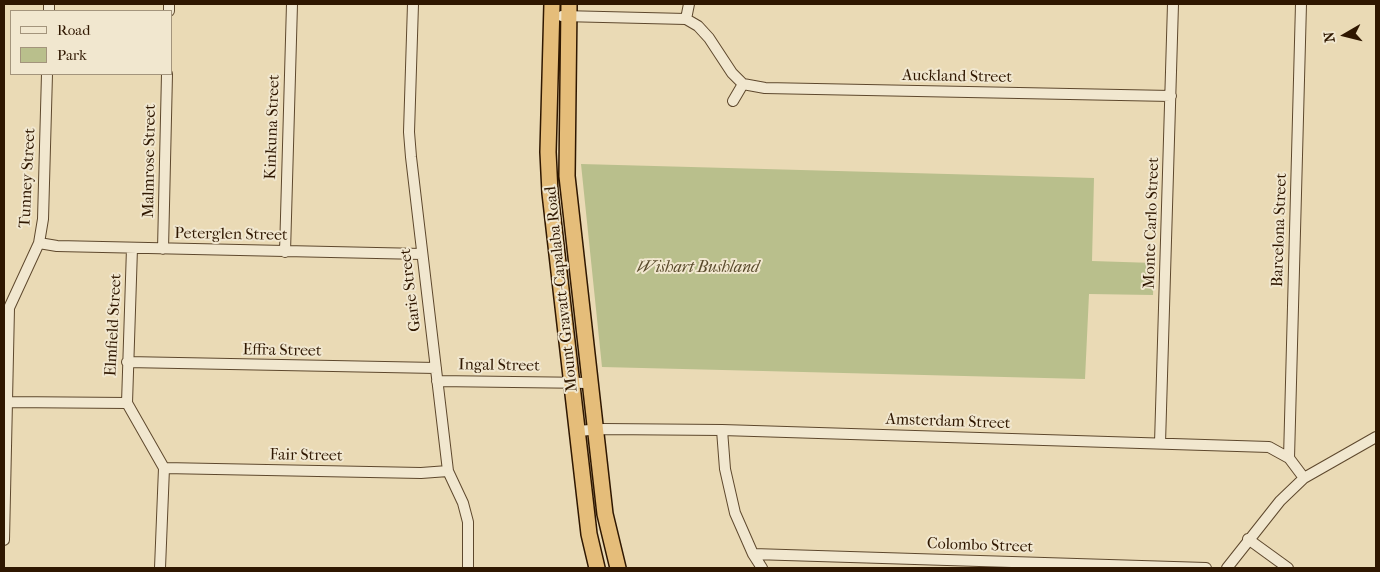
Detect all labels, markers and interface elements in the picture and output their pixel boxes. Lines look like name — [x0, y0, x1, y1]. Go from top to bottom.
legend — [10, 10, 172, 75]
north arrow — [1320, 10, 1370, 60]
text: Road — [57, 21, 90, 39]
text: N — [1320, 31, 1339, 44]
text: Park — [57, 46, 87, 64]
street label: Auckland Street — [902, 66, 1012, 88]
street label: Kinkuna Street — [262, 74, 284, 180]
street label: Malmrose Street — [139, 104, 161, 218]
street label: Tunney Street — [16, 128, 40, 228]
street label: Monte Carlo Street — [1140, 157, 1164, 289]
street label: Barcelona Street — [1268, 173, 1292, 287]
street label: Mount Gravatt-Capalaba Road — [542, 185, 582, 393]
street label: Peterglen Street — [174, 224, 288, 246]
street label: Garie Street — [396, 247, 426, 333]
park label: Wishart Bushland — [637, 258, 759, 278]
street label: Elmfield Street — [102, 273, 126, 377]
street label: Effra Street — [242, 341, 322, 361]
street label: Ingal Street — [458, 356, 540, 376]
street label: Amsterdam Street — [885, 410, 1011, 434]
street label: Fair Street — [269, 446, 343, 466]
street label: Colombo Street — [926, 535, 1034, 557]

